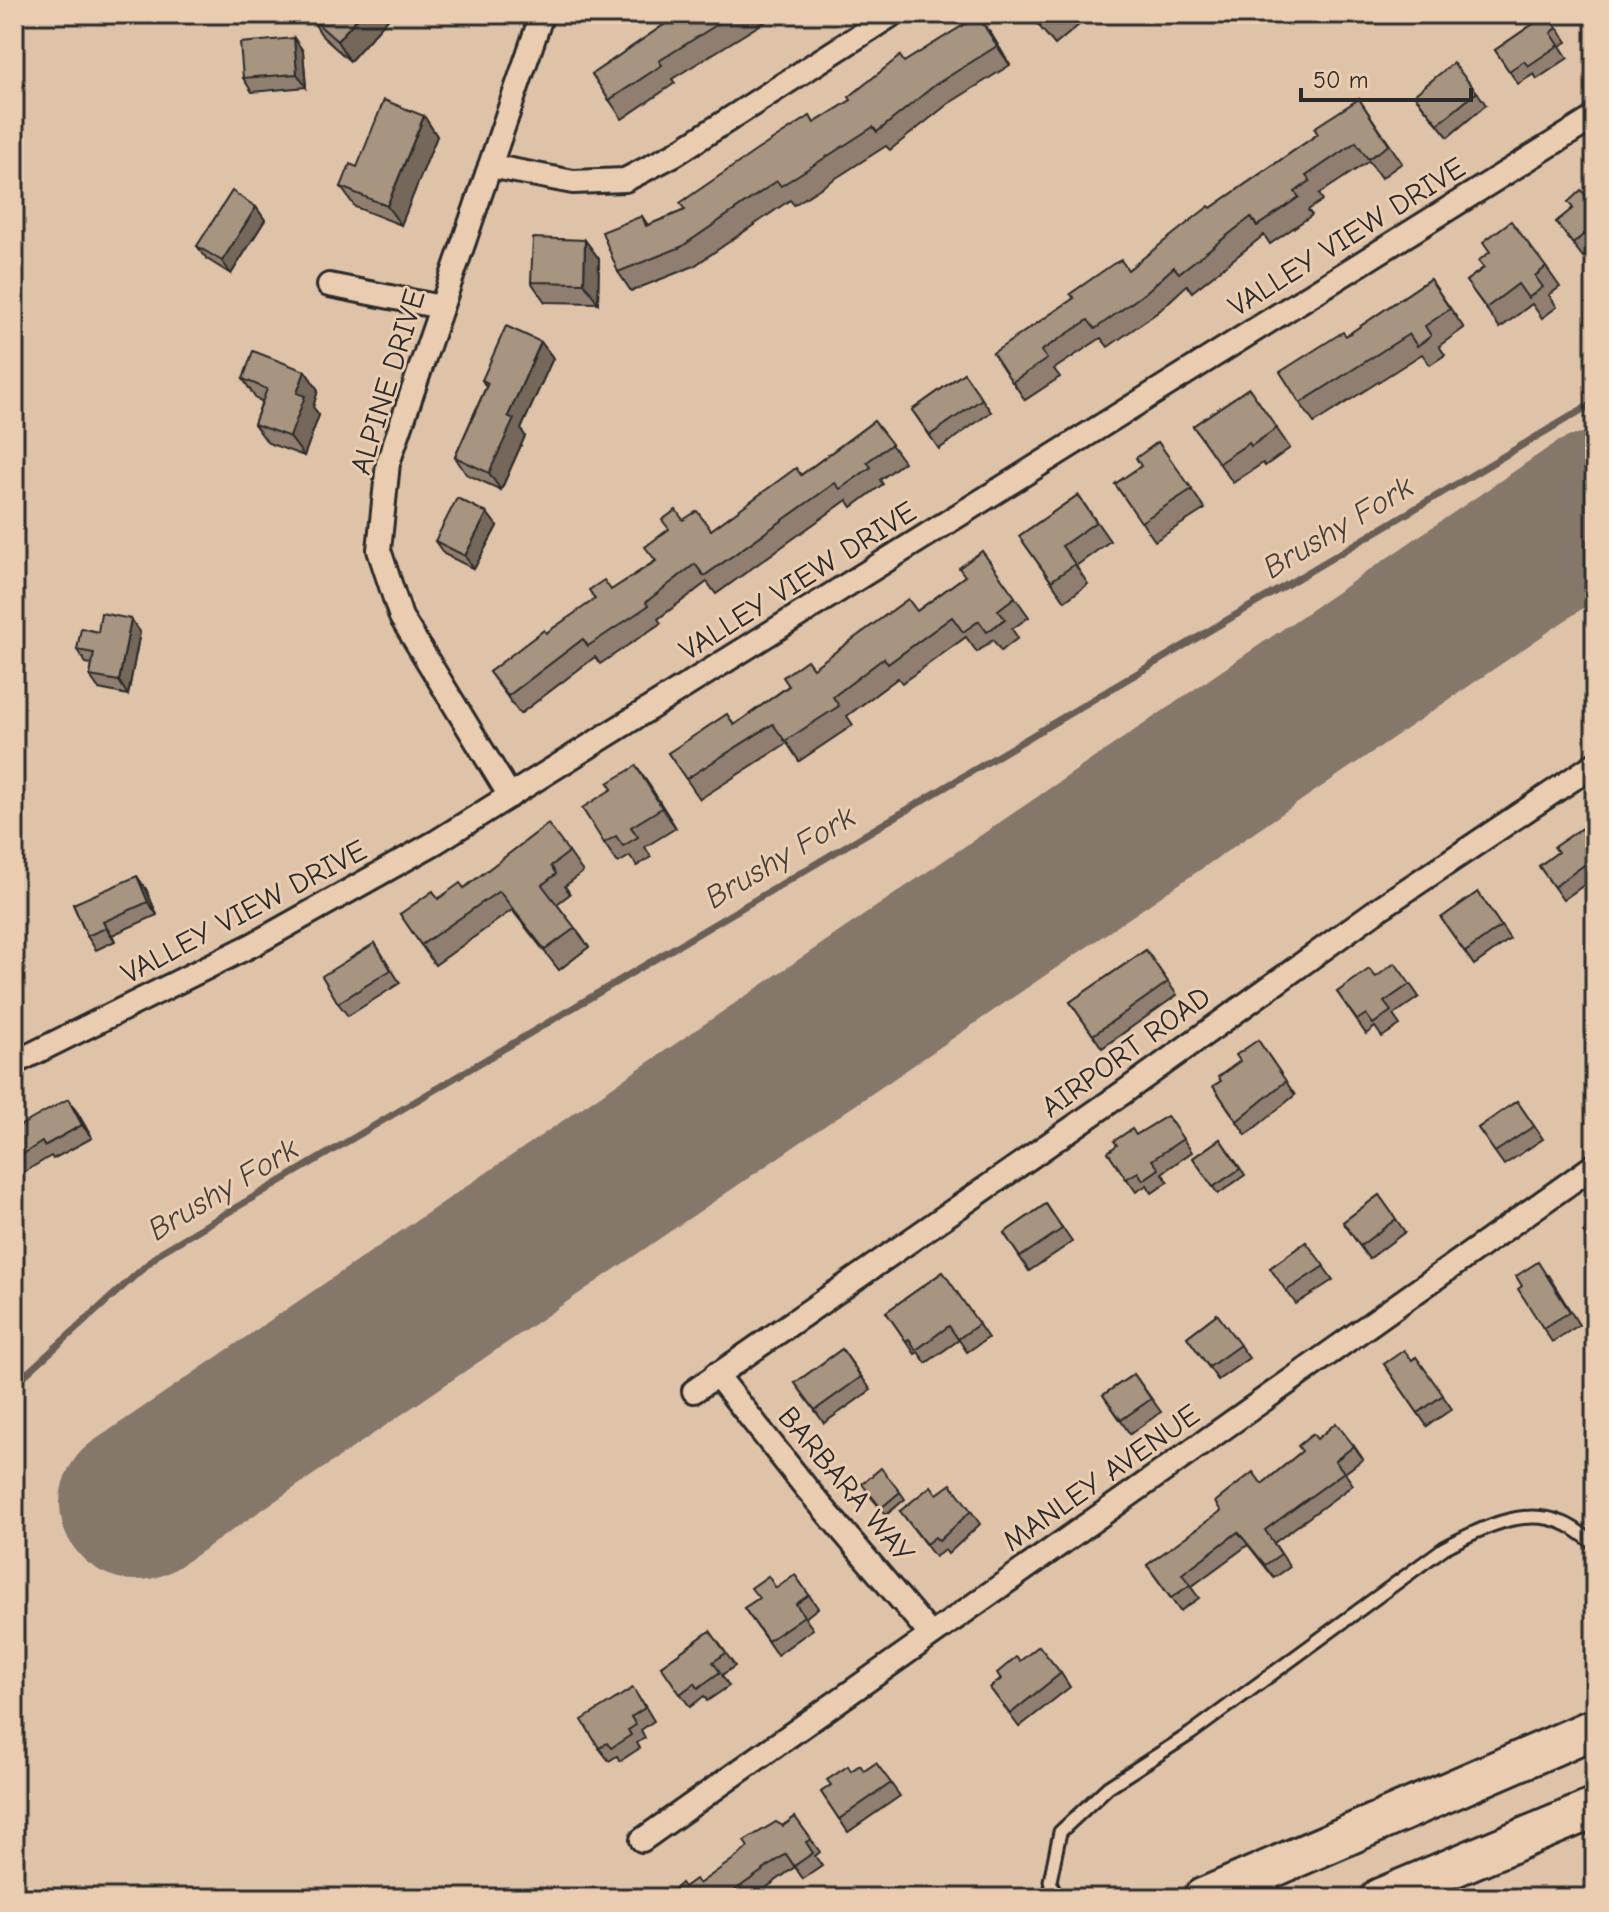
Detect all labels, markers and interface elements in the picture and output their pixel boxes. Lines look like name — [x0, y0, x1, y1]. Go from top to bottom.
scale bar — [1301, 52, 1471, 102]
text: 50 m — [1313, 66, 1369, 94]
street label: VALLEY VIEW DRIVE — [1222, 150, 1472, 324]
street label: ALPINE DRIVE — [343, 285, 433, 479]
water label: Brushy Fork — [1256, 468, 1420, 586]
street label: VALLEY VIEW DRIVE — [673, 494, 923, 668]
water label: Brushy Fork — [698, 798, 862, 916]
street label: VALLEY VIEW DRIVE — [116, 833, 372, 991]
street label: AIRPORT ROAD — [1035, 979, 1217, 1125]
water label: Brushy Fork — [141, 1130, 305, 1248]
street label: MANLEY AVENUE — [996, 1397, 1206, 1559]
street label: BARBARA WAY — [771, 1400, 922, 1570]

